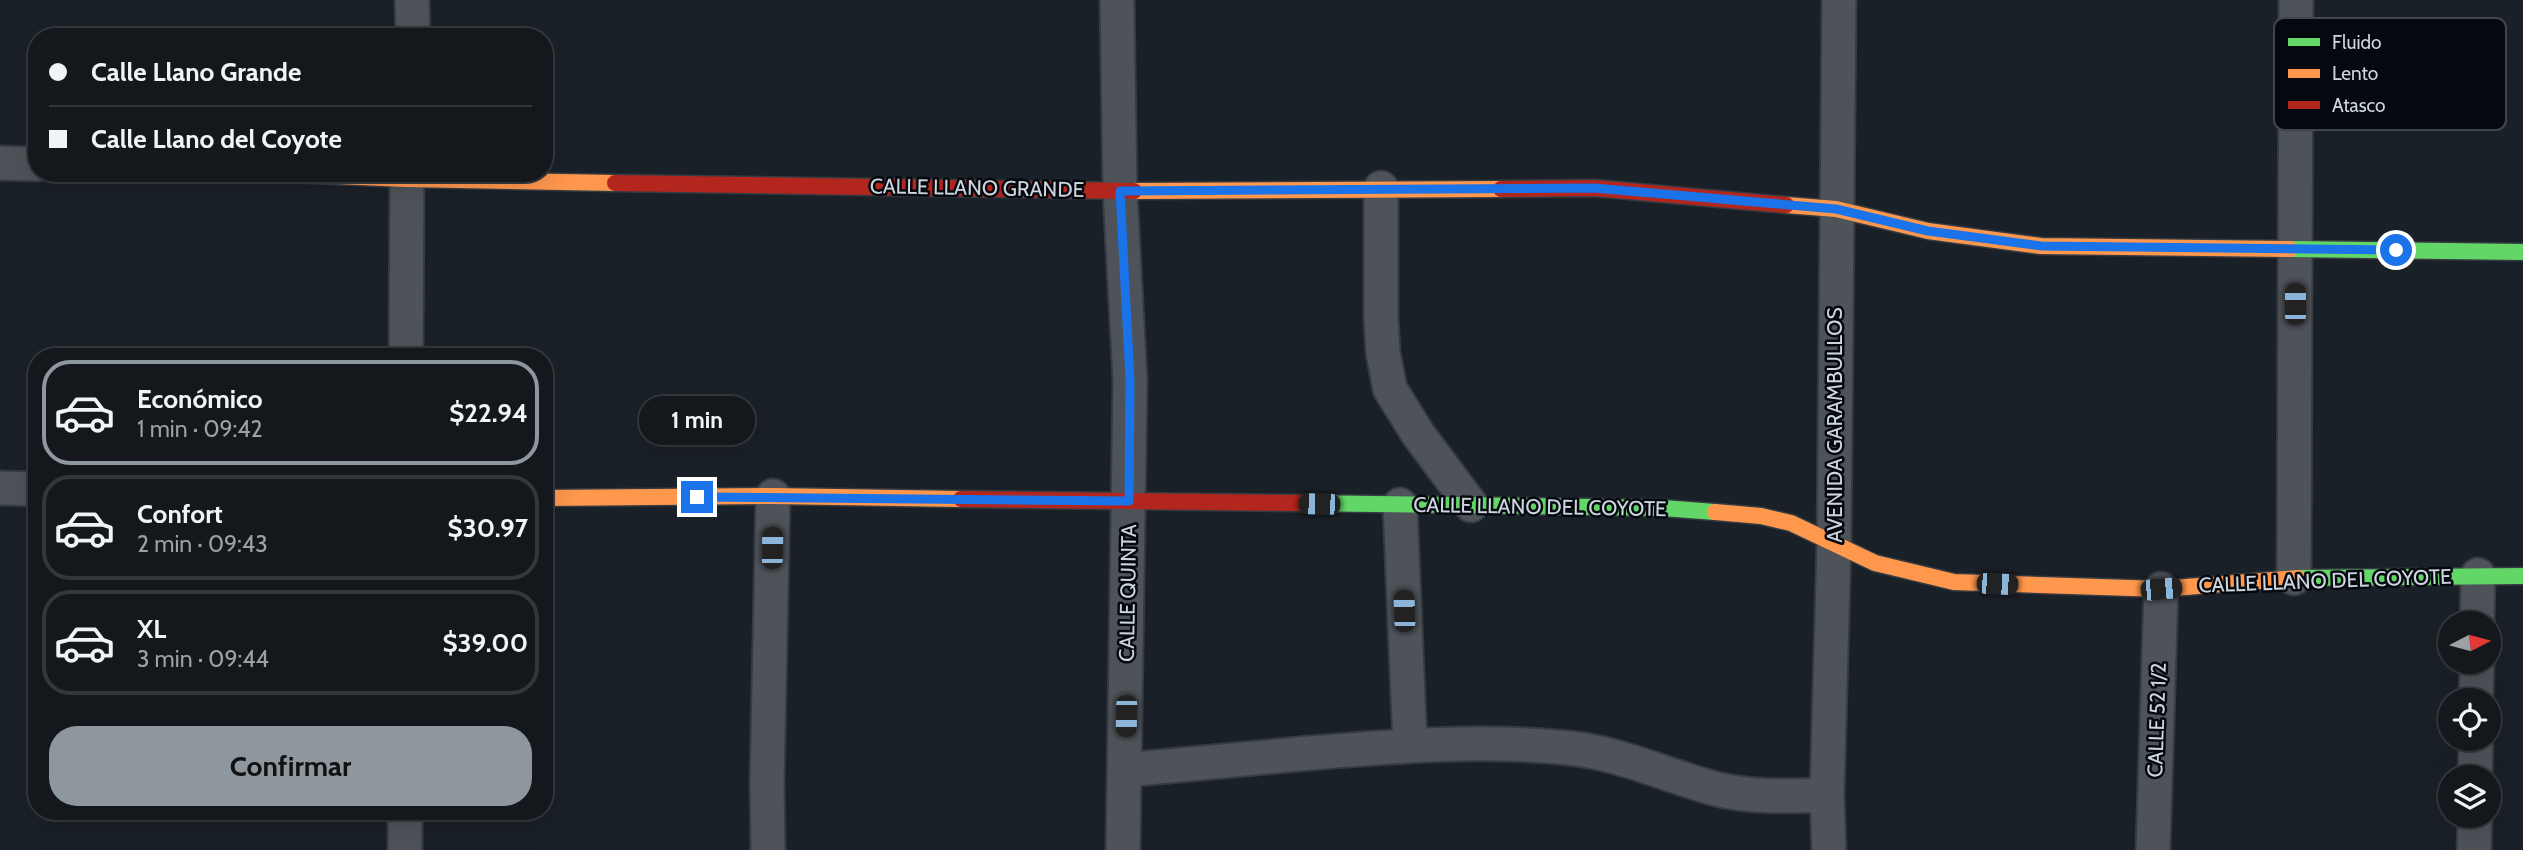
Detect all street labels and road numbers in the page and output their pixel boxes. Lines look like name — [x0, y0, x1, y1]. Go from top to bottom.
street label: CALLE LLANO GRANDE — [870, 173, 1084, 202]
street label: AVENIDA GARAMBULLOS — [1822, 307, 1847, 543]
street label: CALLE LLANO DEL COYOTE — [1413, 492, 1667, 521]
street label: CALLE QUINTA — [1114, 524, 1141, 662]
street label: CALLE LLANO DEL COYOTE — [2198, 564, 2452, 597]
street label: CALLE 52 1/2 — [2142, 662, 2171, 778]

